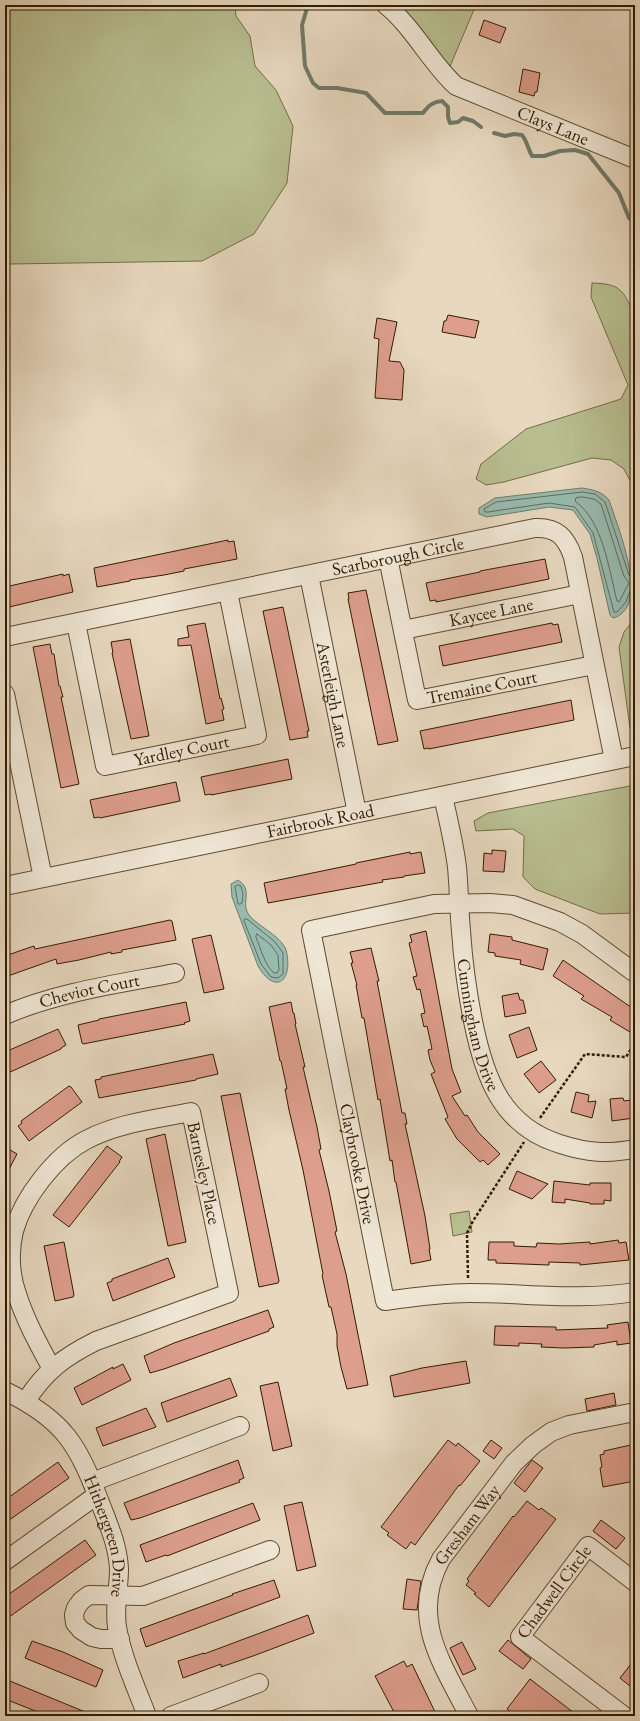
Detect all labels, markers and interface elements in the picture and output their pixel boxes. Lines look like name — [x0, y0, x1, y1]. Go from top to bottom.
street label: Clays Lane — [514, 100, 593, 150]
street label: Scarborough Circle — [330, 531, 466, 580]
street label: Kaycee Lane — [447, 592, 535, 631]
street label: Asterleigh Lane — [311, 638, 356, 750]
street label: Tremaine Court — [425, 664, 539, 709]
street label: Yardley Court — [132, 729, 231, 771]
street label: Fairbrook Road — [265, 798, 377, 843]
street label: Cunningham Drive — [452, 957, 506, 1095]
street label: Cheviot Court — [36, 968, 142, 1013]
street label: Claybrooke Drive — [335, 1101, 381, 1226]
street label: Barnesley Place — [182, 1119, 227, 1226]
street label: Hithergreen Drive — [79, 1471, 131, 1598]
street label: Gresham Way — [429, 1479, 505, 1570]
street label: Chadwell Circle — [511, 1540, 596, 1643]

